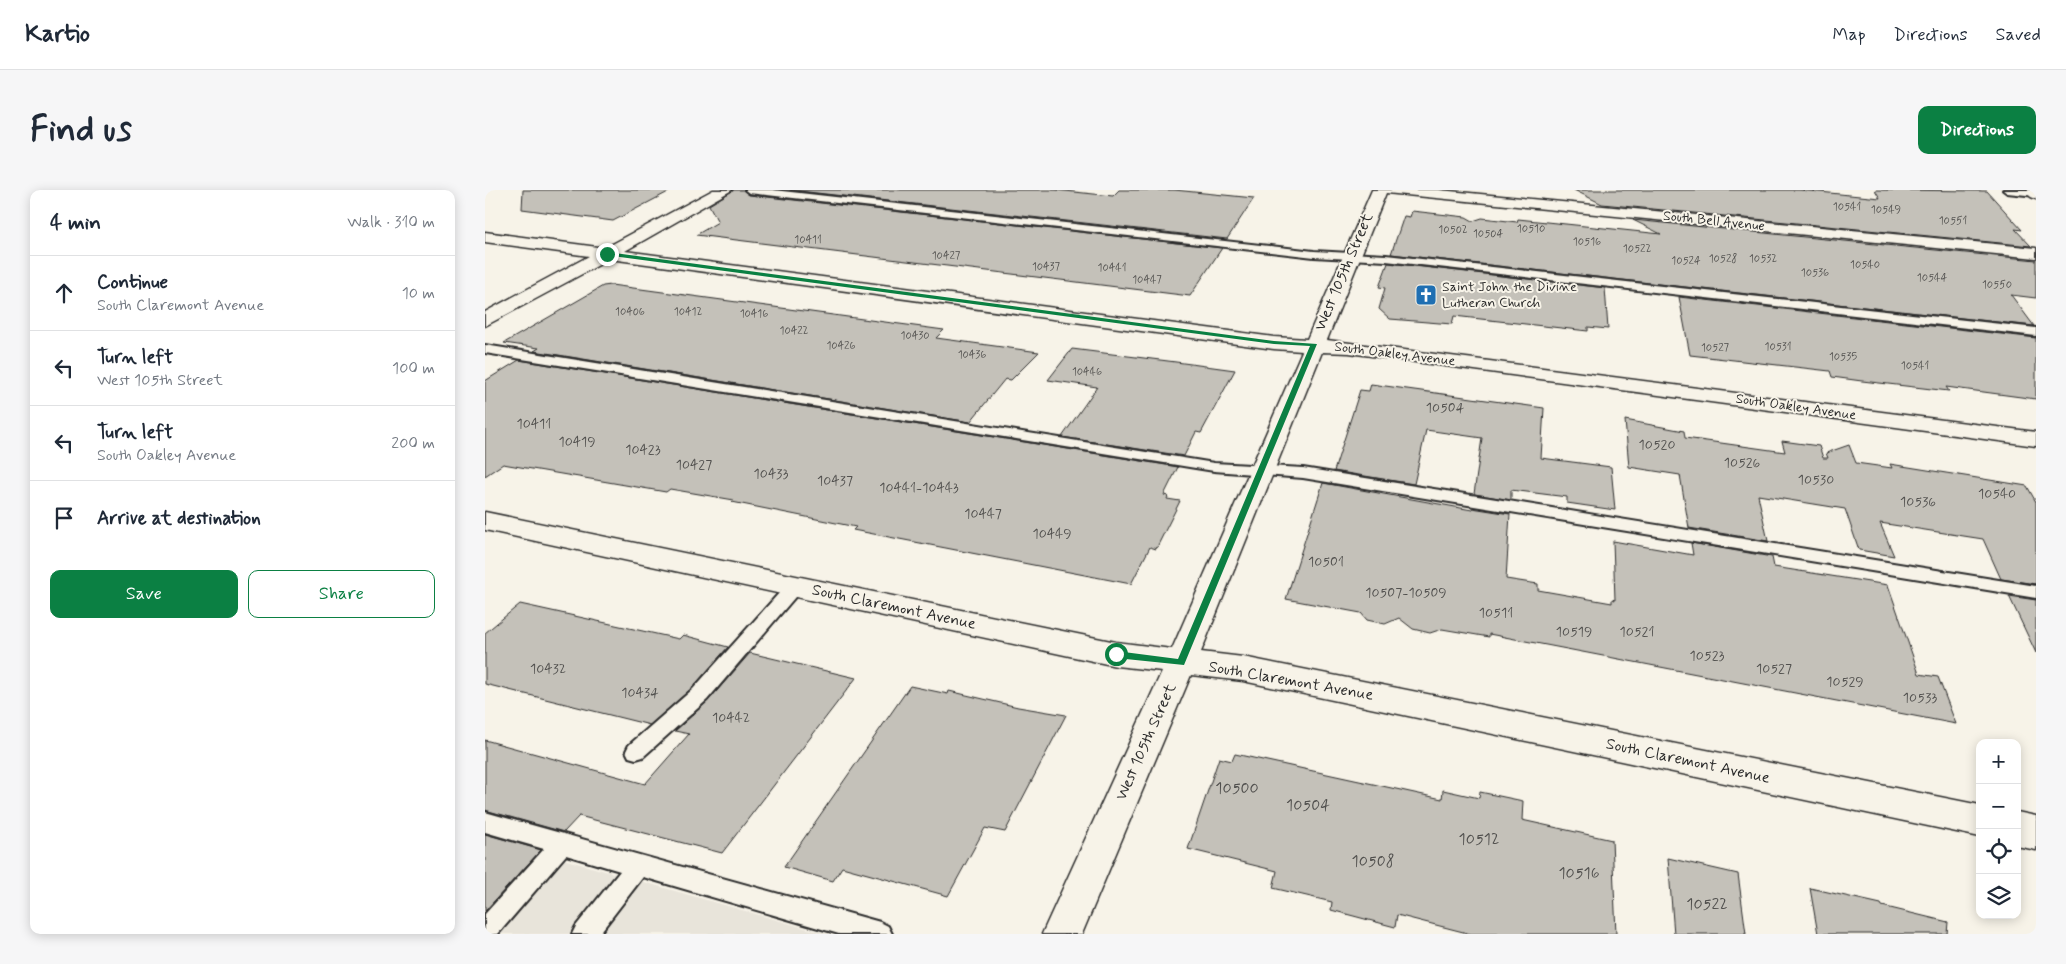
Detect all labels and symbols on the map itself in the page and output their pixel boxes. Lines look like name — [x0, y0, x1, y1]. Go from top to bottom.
house number: 10541 — [1833, 200, 1861, 214]
house number: 10549 — [1871, 203, 1901, 217]
street label: South Bell Avenue — [1662, 207, 1766, 235]
street label: West 105th Street — [1310, 209, 1378, 334]
house number: 10551 — [1939, 214, 1967, 228]
house number: 10510 — [1517, 222, 1545, 236]
house number: 10502 — [1438, 223, 1468, 237]
house number: 10504 — [1473, 227, 1503, 241]
house number: 10411 — [794, 233, 822, 247]
house number: 10516 — [1573, 235, 1601, 249]
house number: 10522 — [1623, 242, 1651, 256]
route end — [596, 243, 619, 266]
house number: 10427 — [932, 249, 961, 263]
house number: 10528 — [1709, 252, 1737, 266]
house number: 10532 — [1749, 252, 1777, 266]
house number: 10524 — [1671, 254, 1701, 268]
house number: 10540 — [1850, 258, 1880, 272]
house number: 10437 — [1032, 260, 1061, 274]
house number: 10441 — [1098, 261, 1126, 275]
house number: 10536 — [1801, 266, 1829, 280]
house number: 10544 — [1917, 271, 1948, 285]
house number: 10447 — [1132, 273, 1162, 287]
place label: Saint John the Divine Lutheran Church — [1442, 278, 1577, 312]
house number: 10550 — [1982, 278, 2012, 292]
church icon: Saint John the Divine Lutheran Church — [1414, 283, 1438, 307]
house number: 10406 — [615, 305, 645, 319]
house number: 10412 — [674, 305, 702, 319]
house number: 10416 — [740, 307, 768, 321]
house number: 10422 — [780, 324, 809, 338]
house number: 10430 — [901, 329, 929, 343]
street label: South Oakley Avenue — [1334, 338, 1457, 370]
house number: 10426 — [826, 339, 856, 353]
house number: 10531 — [1764, 340, 1792, 354]
house number: 10527 — [1701, 341, 1730, 355]
house number: 10436 — [958, 348, 986, 362]
house number: 10535 — [1829, 350, 1857, 364]
house number: 10541 — [1901, 359, 1929, 373]
house number: 10446 — [1072, 365, 1102, 379]
street label: South Oakley Avenue — [1734, 390, 1858, 424]
house number: 10504 — [1426, 399, 1465, 417]
house number: 10411 — [517, 415, 551, 433]
house number: 10419 — [558, 433, 596, 451]
house number: 10520 — [1639, 436, 1675, 454]
house number: 10423 — [625, 441, 661, 459]
house number: 10526 — [1724, 454, 1761, 472]
house number: 10427 — [676, 456, 712, 474]
house number: 10433 — [754, 465, 788, 483]
house number: 10530 — [1798, 471, 1834, 489]
house number: 10437 — [817, 472, 853, 490]
house number: 10441-10443 — [879, 479, 959, 497]
house number: 10540 — [1978, 485, 2016, 503]
house number: 10536 — [1900, 493, 1936, 511]
house number: 10447 — [964, 505, 1002, 523]
house number: 10449 — [1032, 525, 1072, 543]
house number: 10501 — [1308, 553, 1344, 571]
street label: South Claremont Avenue — [810, 579, 978, 635]
house number: 10507-10509 — [1365, 584, 1447, 602]
house number: 10511 — [1479, 604, 1513, 622]
house number: 10519 — [1556, 623, 1592, 641]
house number: 10521 — [1620, 623, 1654, 641]
route start — [1105, 643, 1128, 666]
house number: 10523 — [1690, 647, 1724, 665]
street label: South Claremont Avenue — [1207, 656, 1375, 706]
house number: 10432 — [530, 660, 566, 678]
house number: 10527 — [1756, 660, 1792, 678]
house number: 10529 — [1826, 673, 1864, 691]
street label: West 105th Street — [1111, 680, 1181, 804]
house number: 10434 — [621, 684, 659, 702]
house number: 10533 — [1903, 689, 1937, 707]
house number: 10442 — [712, 709, 750, 727]
street label: South Claremont Avenue — [1604, 733, 1772, 789]
house number: 10500 — [1215, 778, 1259, 799]
house number: 10504 — [1286, 795, 1330, 816]
house number: 10512 — [1459, 829, 1499, 850]
house number: 10508 — [1352, 851, 1394, 872]
house number: 10516 — [1558, 863, 1600, 884]
house number: 10522 — [1686, 894, 1728, 915]

